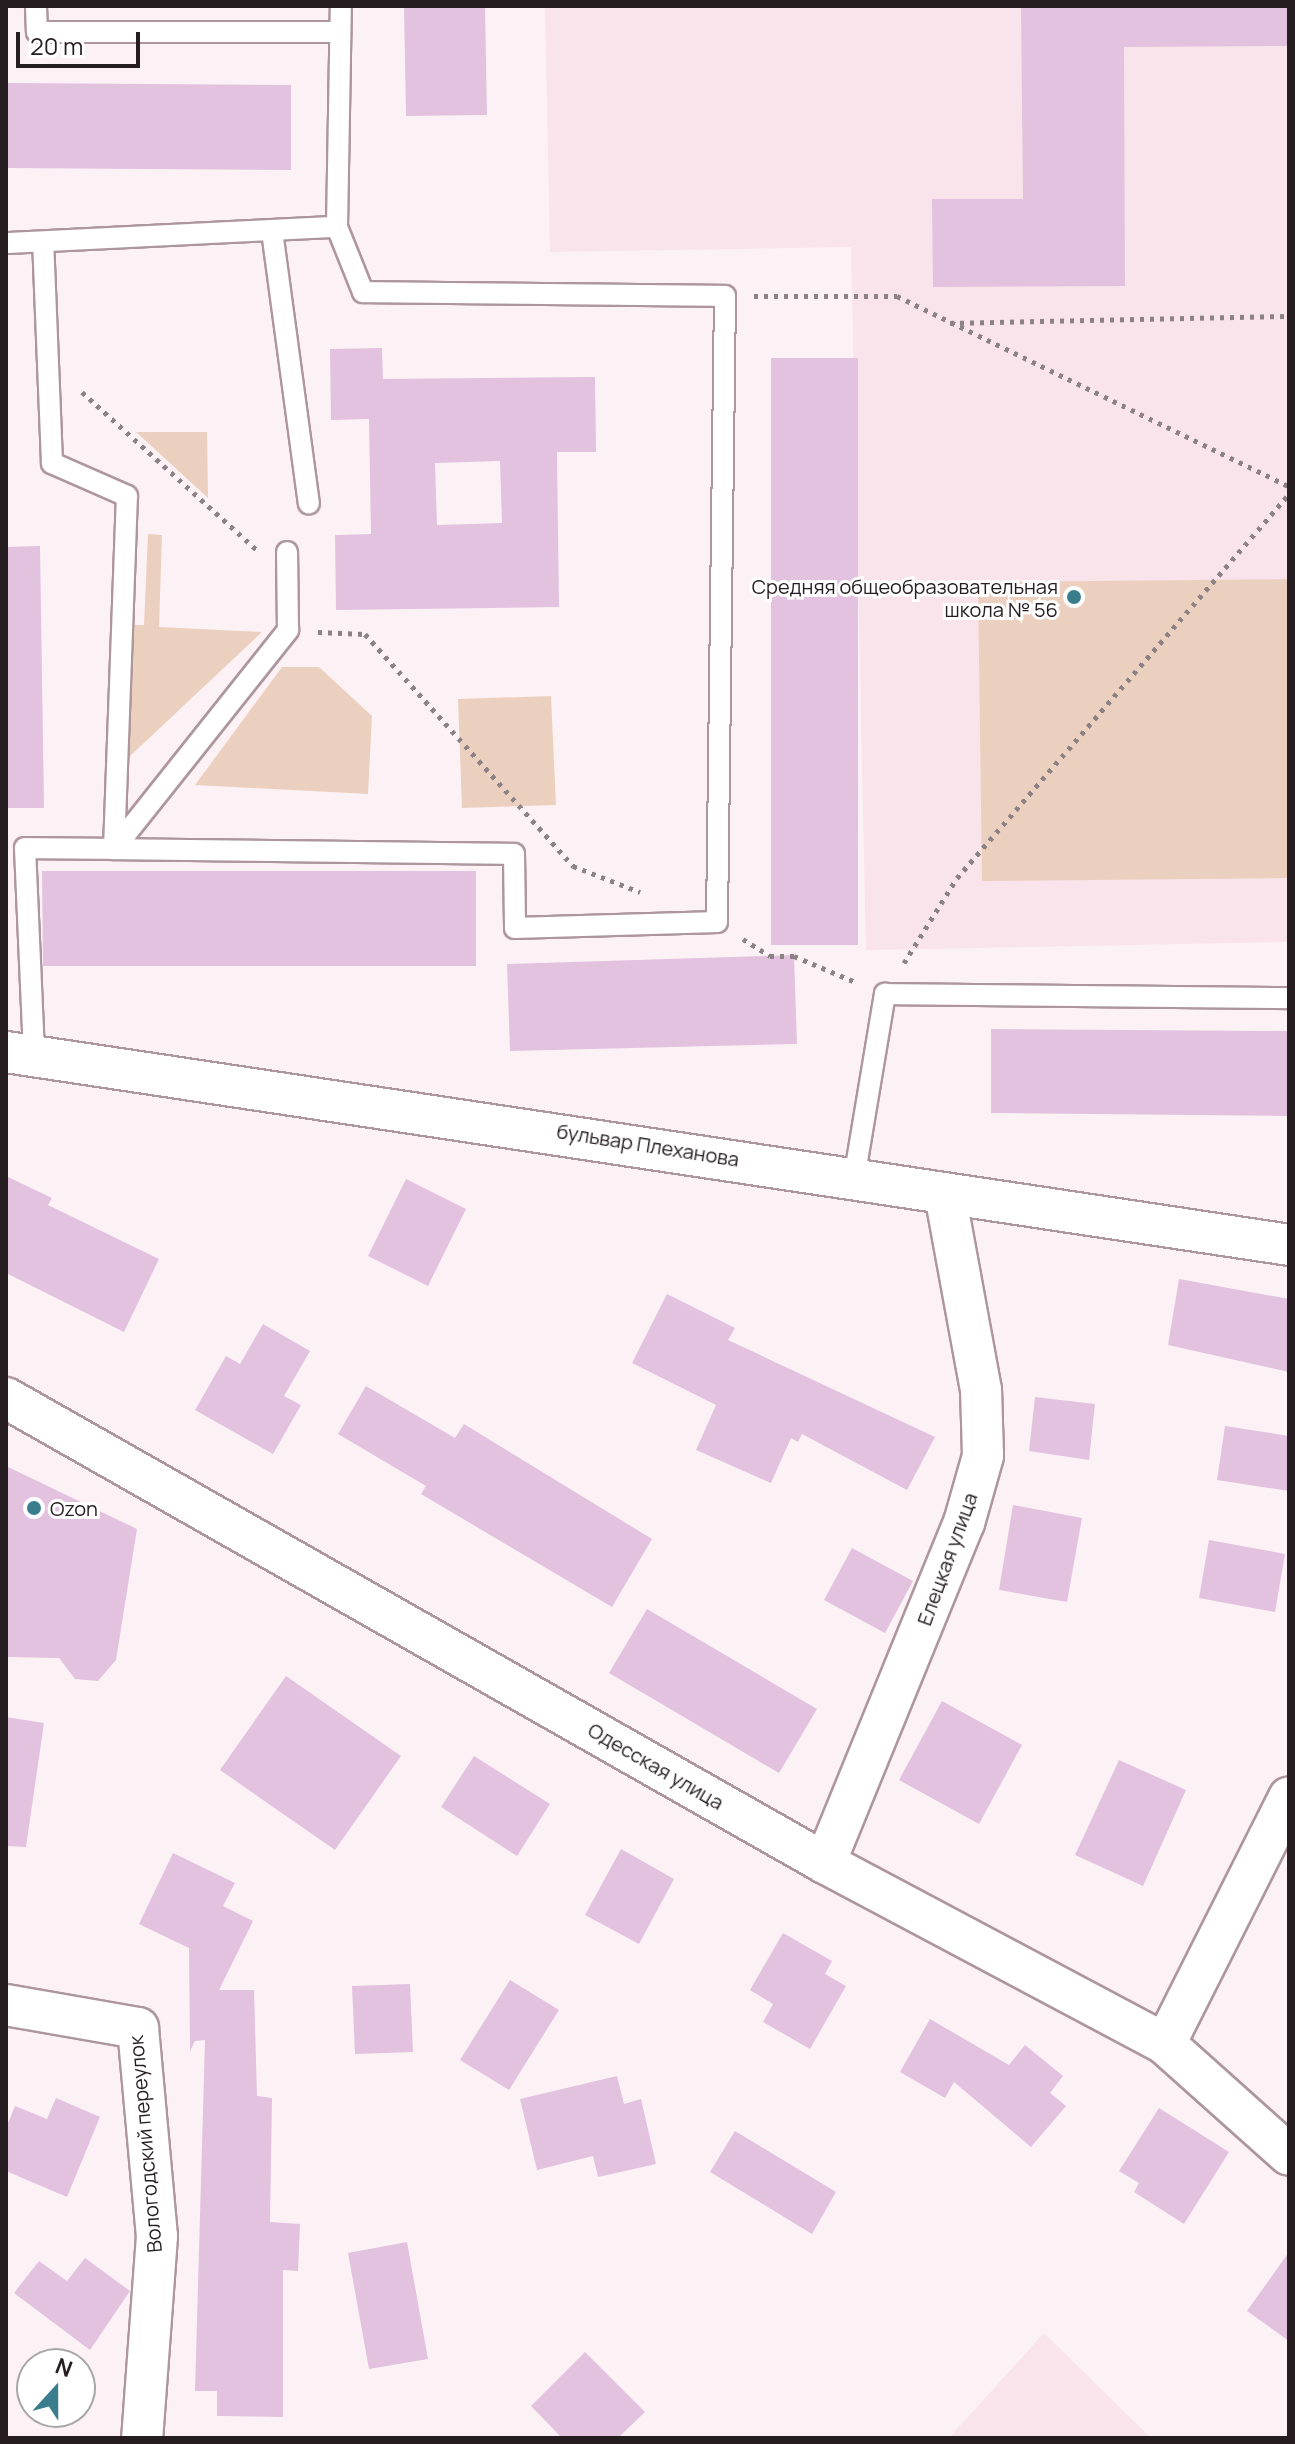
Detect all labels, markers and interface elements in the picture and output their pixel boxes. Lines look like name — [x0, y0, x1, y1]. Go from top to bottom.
scale bar — [20, 16, 144, 66]
text: 20 m — [30, 29, 83, 62]
place label: Средняя общеобразовательная школа № 56 — [752, 574, 1058, 621]
marker: Средняя общеобразовательная школа № 56 — [1065, 588, 1083, 606]
street label: бульвар Плеханова — [555, 1119, 741, 1171]
street label: Елецкая улица — [912, 1489, 982, 1629]
place label: Ozon — [50, 1496, 98, 1520]
marker: Ozon — [25, 1499, 43, 1517]
street label: Одесская улица — [584, 1717, 728, 1815]
street label: Вологодский переулок — [124, 2034, 166, 2254]
north arrow — [16, 2348, 96, 2428]
text: N — [51, 2351, 77, 2384]

